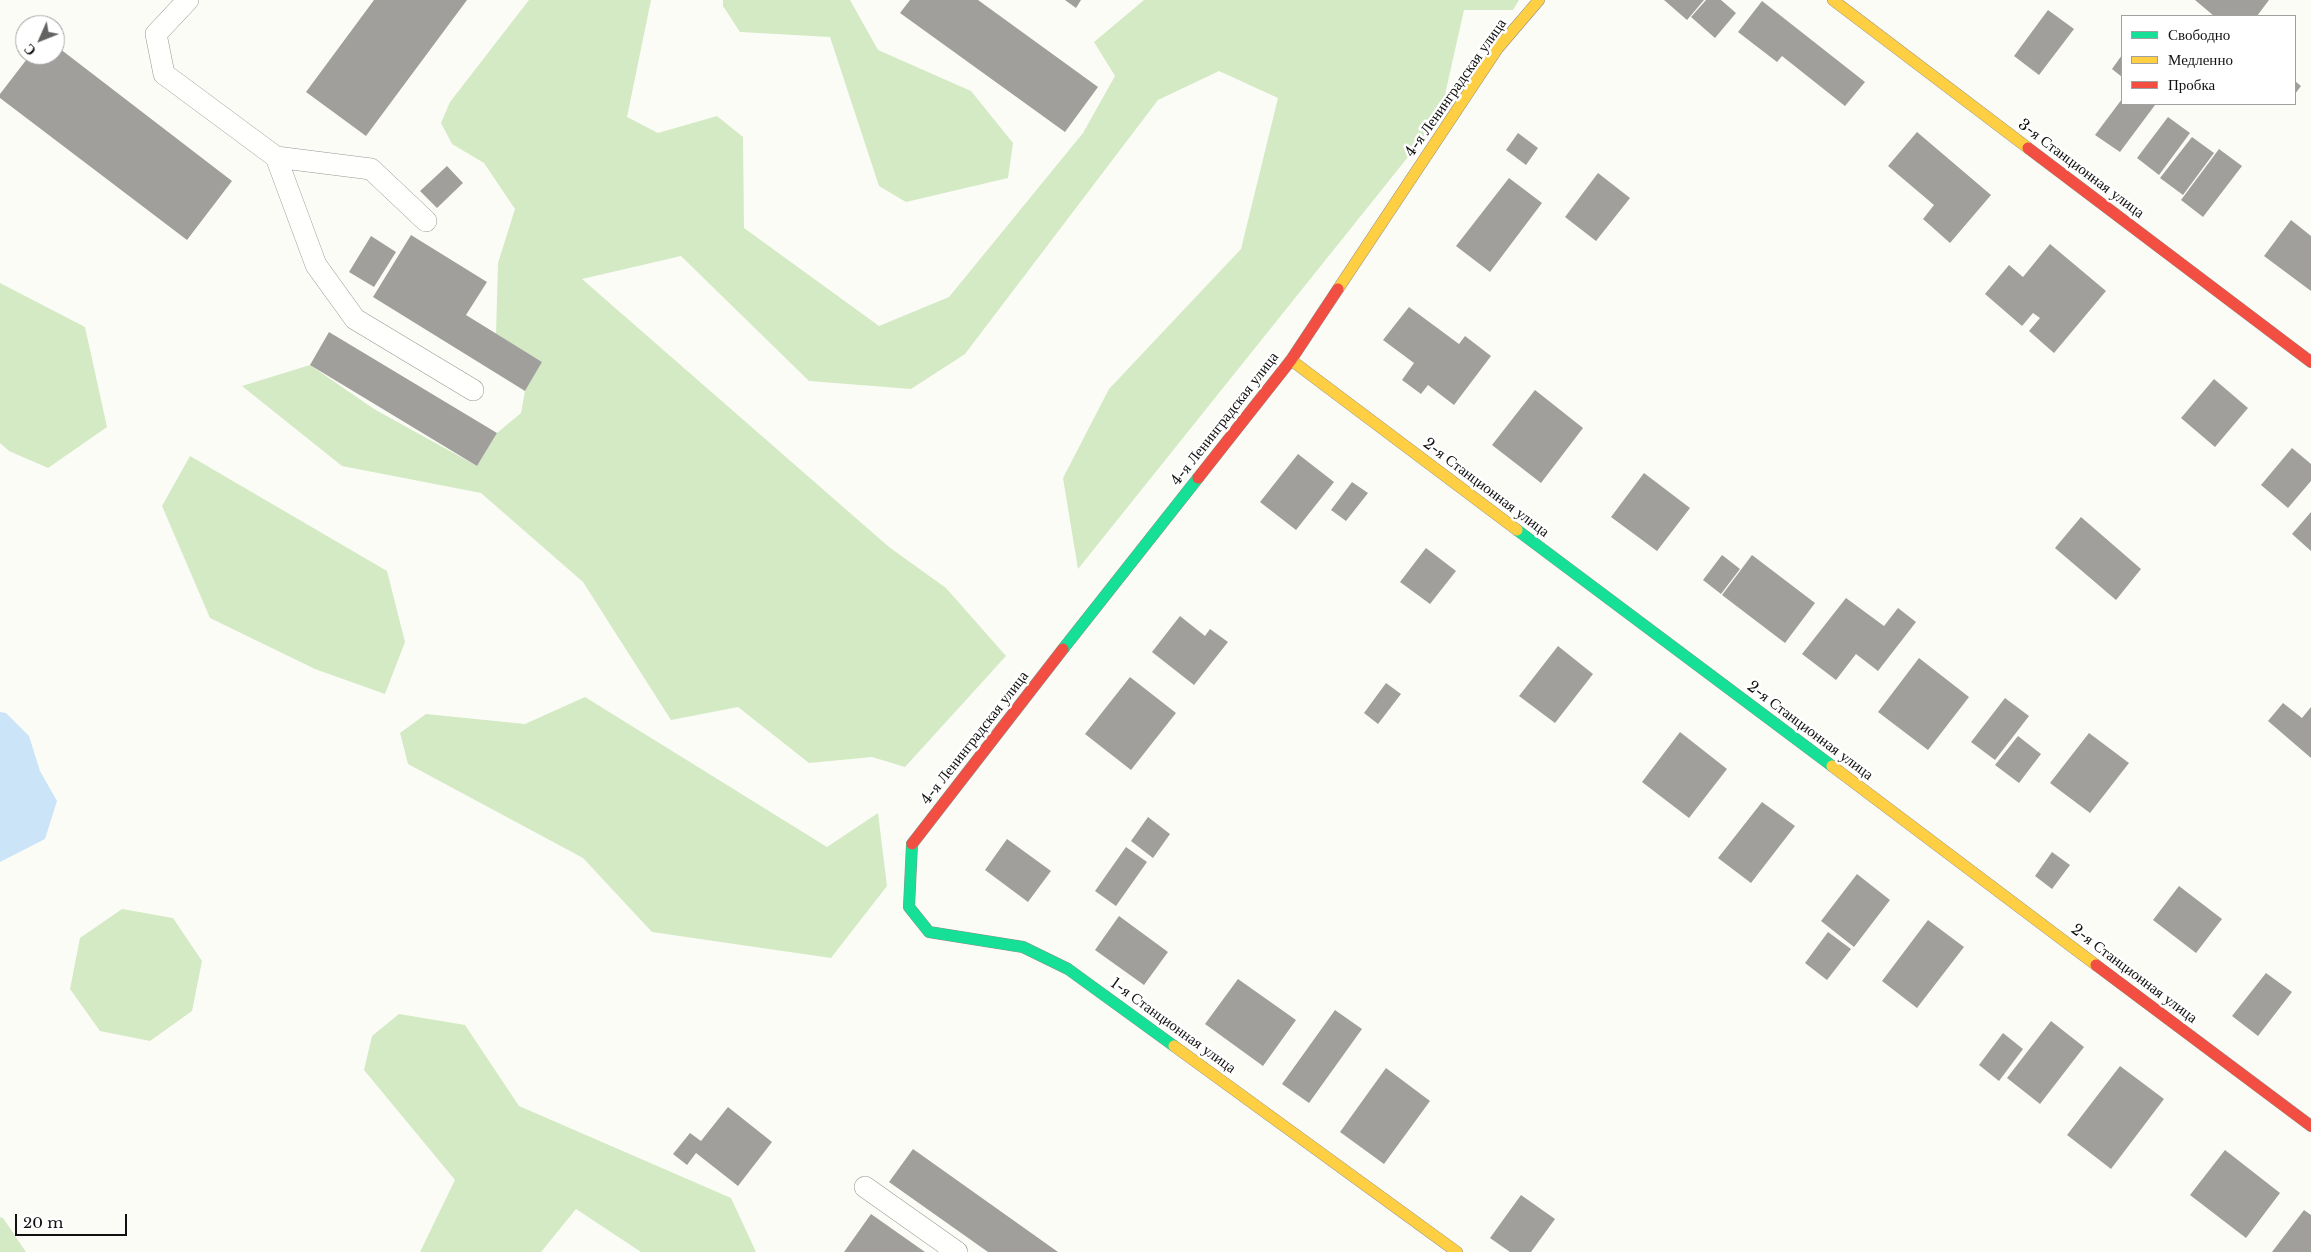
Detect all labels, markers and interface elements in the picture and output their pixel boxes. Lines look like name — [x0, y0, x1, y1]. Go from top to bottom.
north arrow — [15, 15, 65, 65]
legend — [2121, 15, 2296, 105]
street label: 4-я Ленинградская улица — [1402, 16, 1510, 160]
text: Свободно — [2168, 25, 2230, 44]
text: С — [20, 40, 40, 60]
text: Медленно — [2168, 50, 2233, 69]
text: Пробка — [2168, 75, 2215, 94]
street label: 3-я Станционная улица — [2014, 116, 2148, 222]
street label: 4-я Ленинградская улица — [1167, 349, 1283, 489]
street label: 2-я Станционная улица — [1419, 435, 1553, 541]
street label: 4-я Ленинградская улица — [917, 668, 1033, 808]
street label: 2-я Станционная улица — [1743, 678, 1877, 784]
street label: 2-я Станционная улица — [2067, 921, 2201, 1027]
street label: 1-я Станционная улица — [1107, 974, 1239, 1078]
scale bar — [18, 1204, 130, 1236]
text: 20 m — [23, 1213, 63, 1232]

